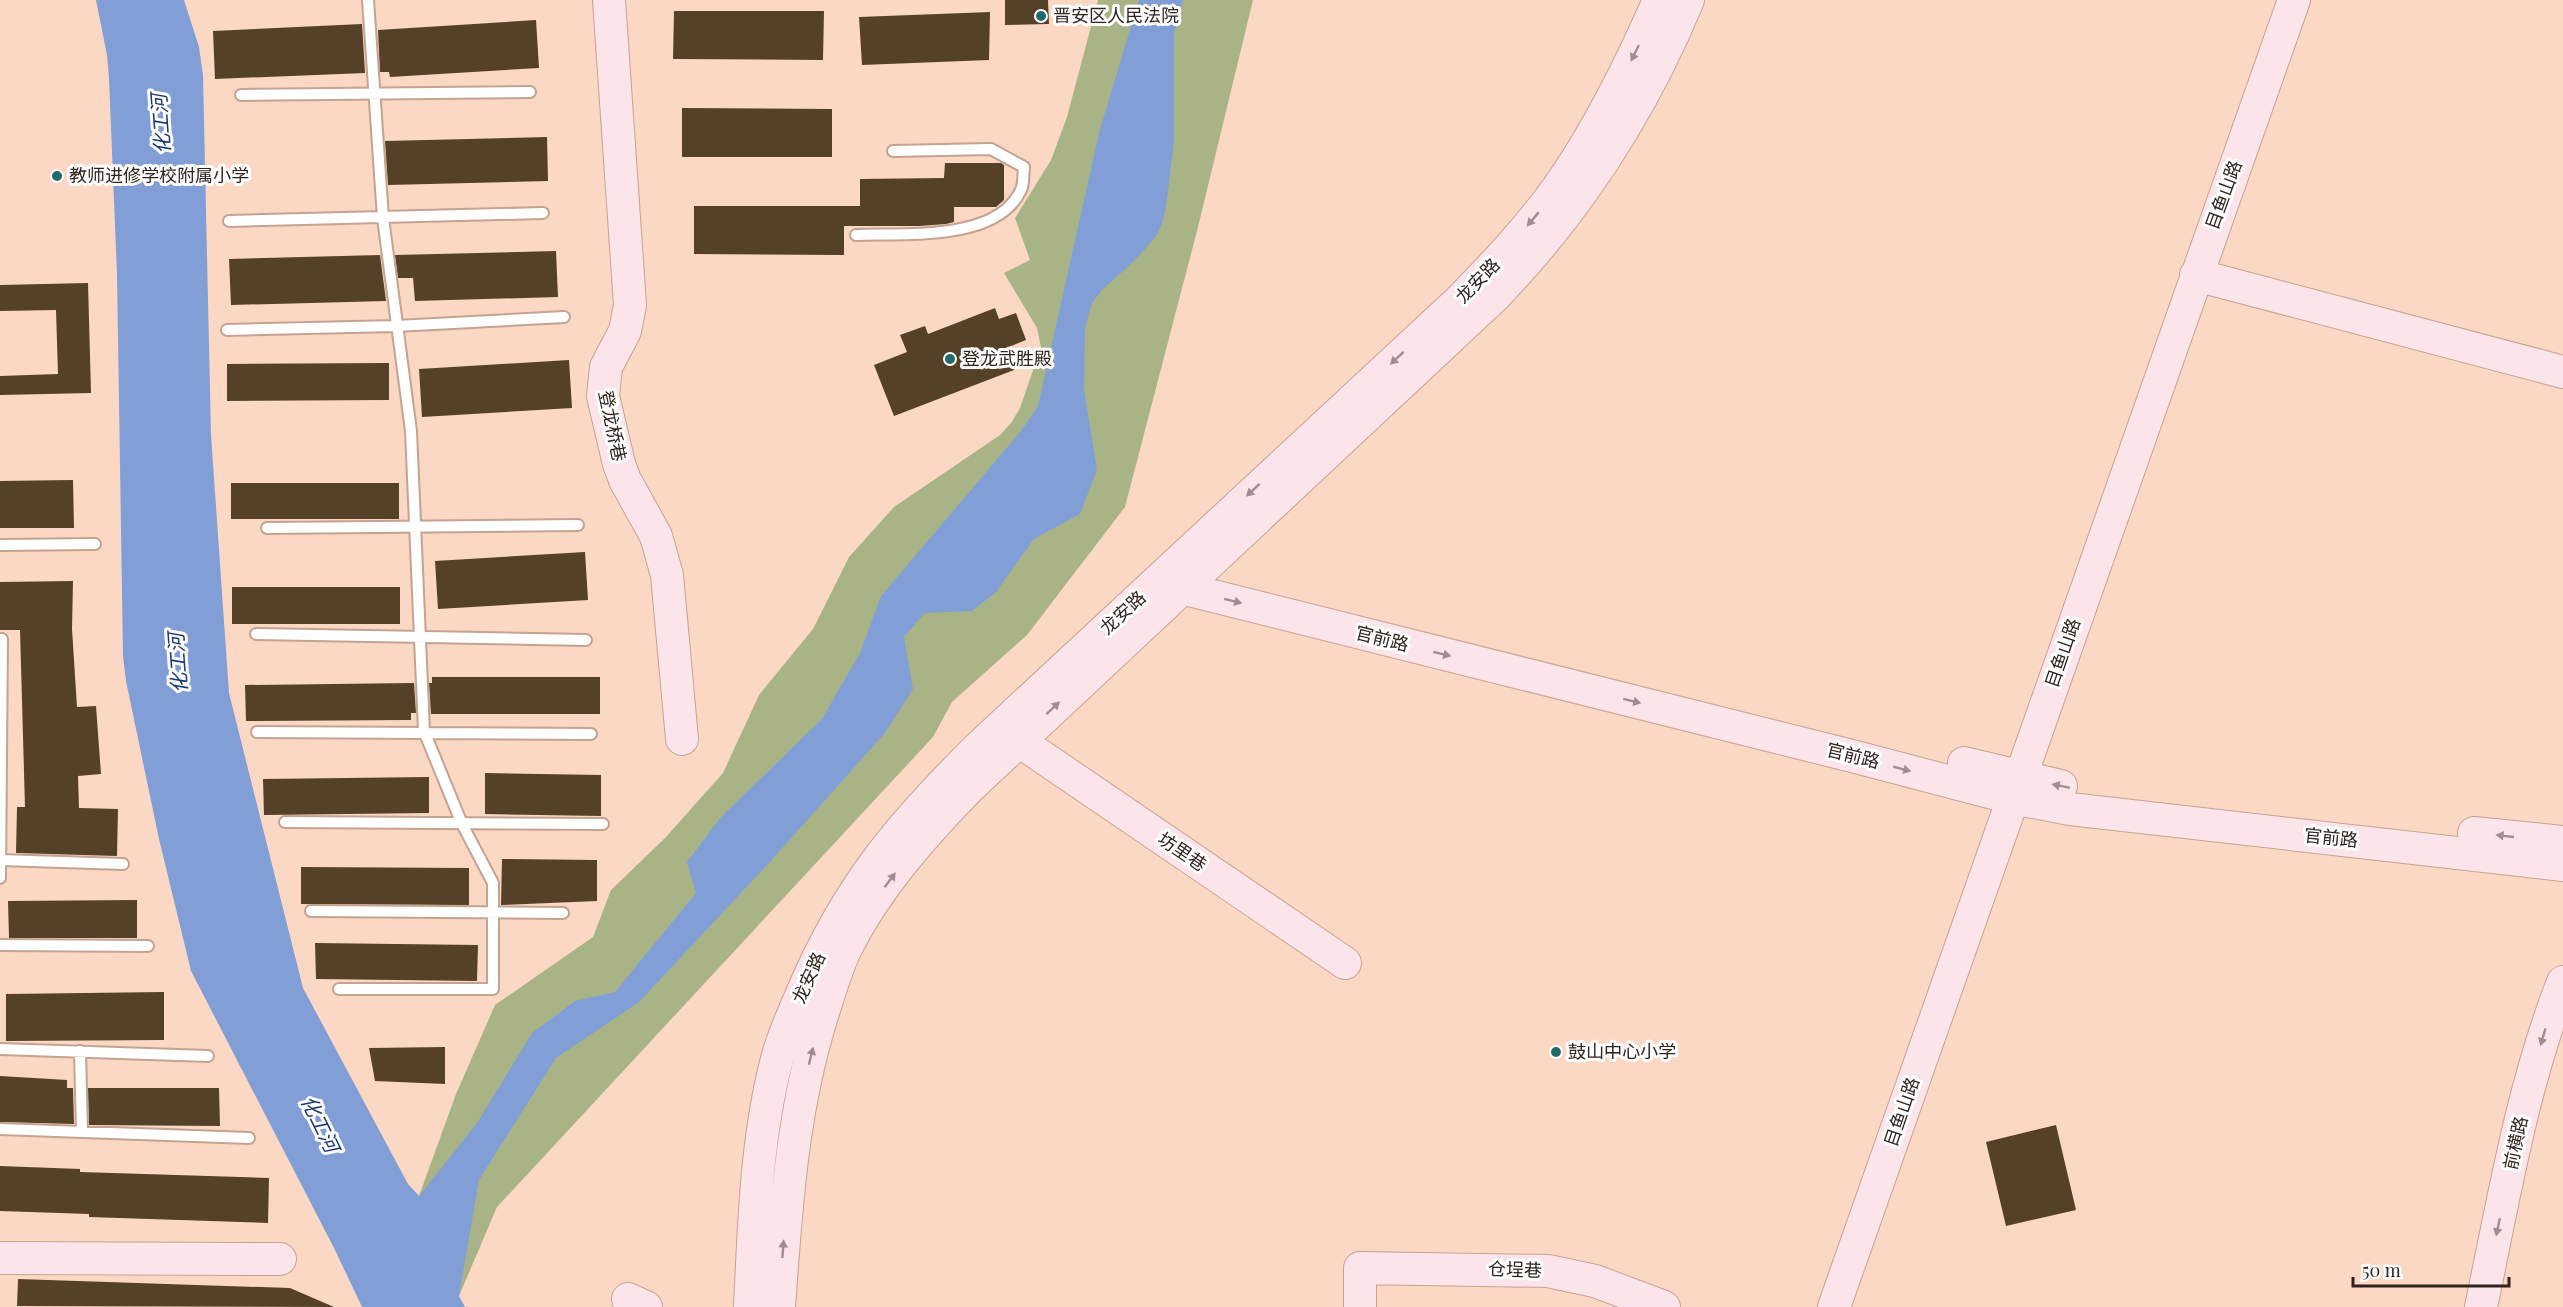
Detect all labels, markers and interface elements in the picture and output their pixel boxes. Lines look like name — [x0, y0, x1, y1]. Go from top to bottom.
place label: 晋安区人民法院 — [1053, 3, 1179, 27]
marker: 晋安区人民法院 — [1034, 9, 1048, 23]
one-way arrow — [1630, 45, 1640, 62]
water label: 化工河 — [144, 89, 175, 155]
street label: 目鱼山路 — [2199, 157, 2247, 233]
place label: 教师进修学校附属小学 — [69, 163, 249, 187]
marker: 教师进修学校附属小学 — [50, 169, 64, 183]
one-way arrow — [1527, 211, 1540, 227]
street label: 龙安路 — [1450, 253, 1505, 308]
place label: 登龙武胜殿 — [962, 346, 1052, 370]
one-way arrow — [1390, 351, 1405, 364]
marker: 登龙武胜殿 — [943, 352, 957, 366]
street label: 登龙桥巷 — [594, 388, 632, 464]
one-way arrow — [1246, 483, 1261, 497]
street label: 龙安路 — [1094, 585, 1150, 639]
one-way arrow — [1223, 597, 1242, 607]
street label: 目鱼山路 — [2039, 615, 2085, 691]
street label: 官前路 — [1353, 620, 1411, 656]
water label: 化工河 — [161, 628, 192, 694]
one-way arrow — [1433, 649, 1451, 659]
one-way arrow — [1622, 696, 1641, 706]
one-way arrow — [1046, 702, 1060, 716]
street label: 官前路 — [1824, 737, 1882, 773]
one-way arrow — [1893, 764, 1911, 774]
one-way arrow — [2051, 781, 2070, 790]
street label: 官前路 — [2303, 822, 2359, 852]
street label: 坊里巷 — [1153, 826, 1212, 876]
one-way arrow — [2495, 831, 2514, 841]
one-way arrow — [884, 872, 896, 888]
street label: 龙安路 — [786, 948, 830, 1007]
one-way arrow — [2538, 1028, 2547, 1046]
place label: 鼓山中心小学 — [1568, 1039, 1676, 1063]
marker: 鼓山中心小学 — [1549, 1045, 1563, 1059]
one-way arrow — [806, 1047, 816, 1065]
street label: 目鱼山路 — [1878, 1074, 1924, 1150]
water label: 化工河 — [296, 1090, 348, 1160]
street label: 前横路 — [2498, 1114, 2532, 1172]
one-way arrow — [2493, 1218, 2502, 1237]
one-way arrow — [778, 1239, 788, 1258]
scale bar — [2353, 1250, 2509, 1288]
street label: 仓埕巷 — [1488, 1256, 1542, 1282]
text: 50 m — [2362, 1258, 2401, 1282]

